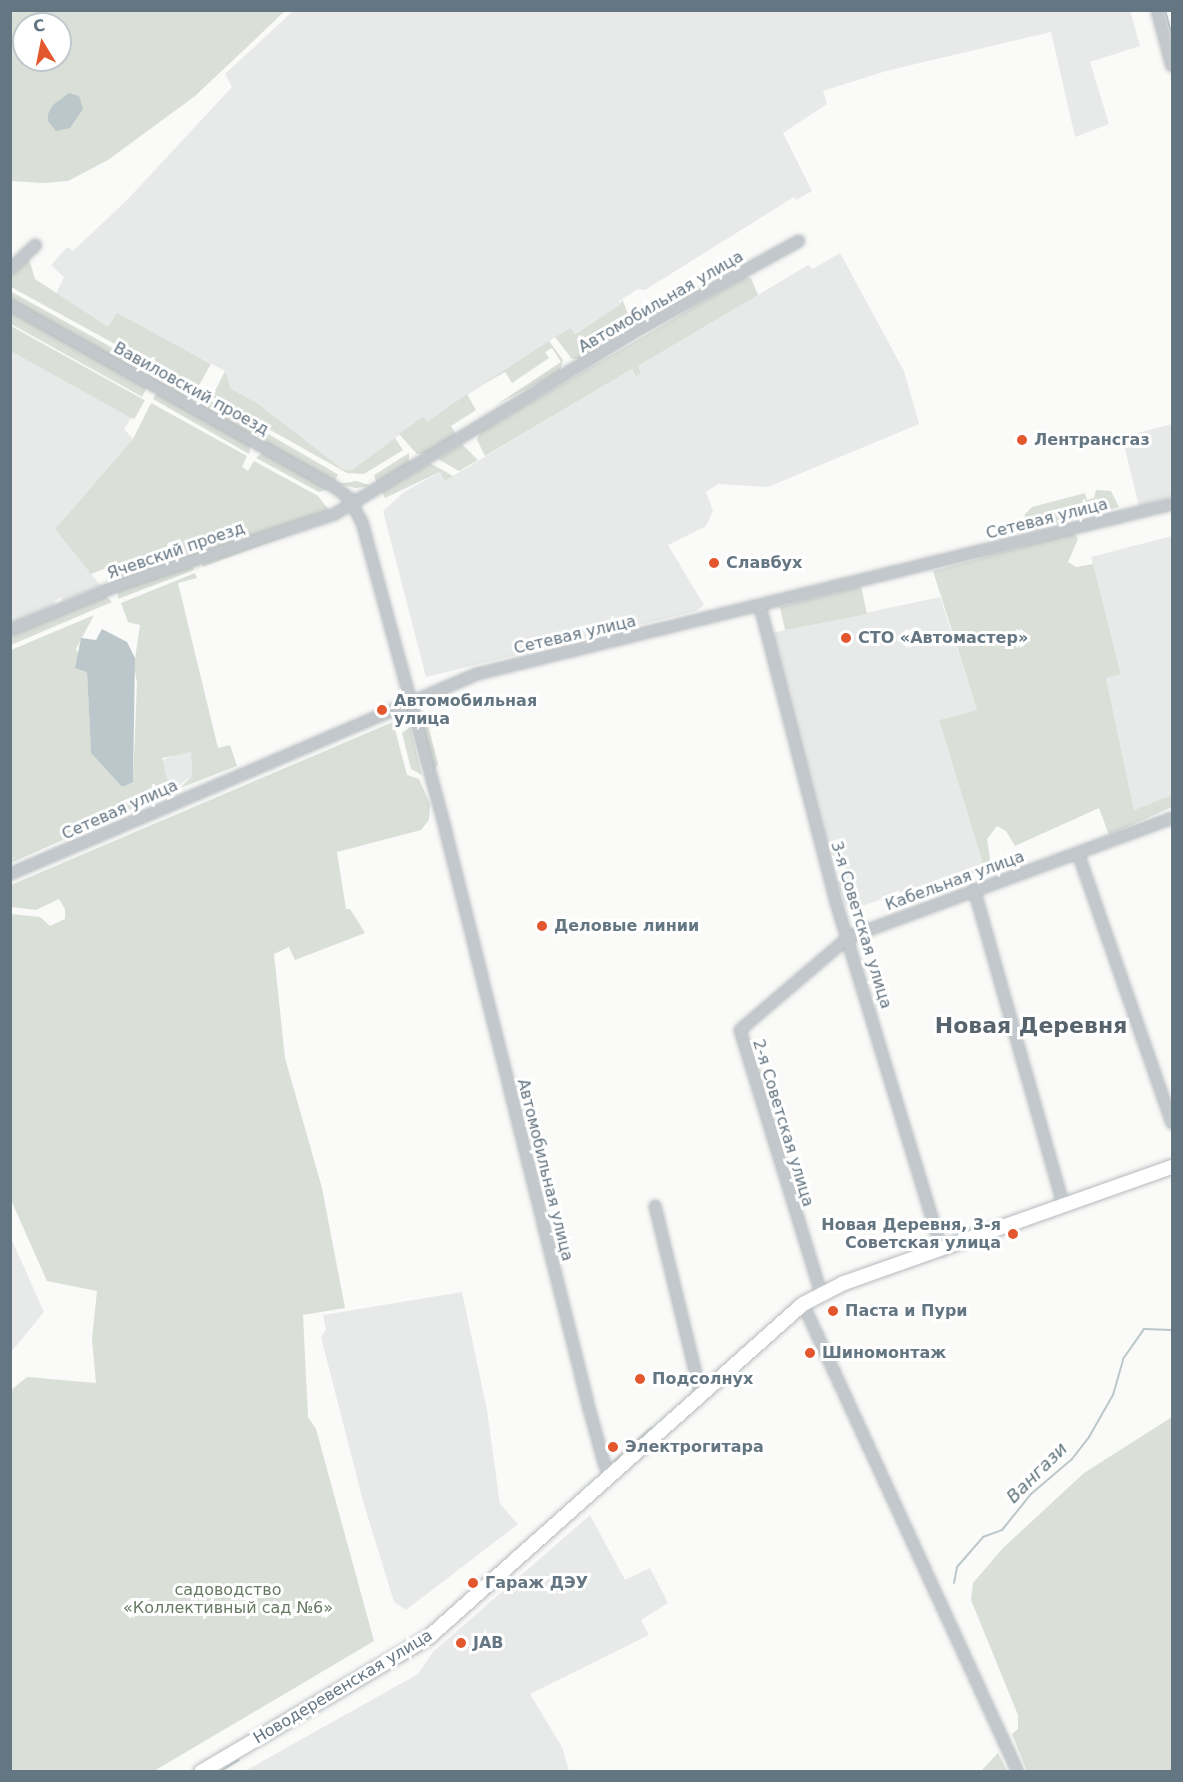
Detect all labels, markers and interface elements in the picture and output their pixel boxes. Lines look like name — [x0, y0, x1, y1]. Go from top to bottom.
north arrow — [12, 12, 72, 72]
text: С — [32, 15, 47, 36]
street label: Автомобильная улица — [575, 247, 747, 357]
street label: Вавиловский проезд — [110, 338, 272, 440]
place label: Лентрансгаз — [1034, 430, 1150, 450]
marker: Лентрансгаз — [1015, 433, 1029, 447]
street label: Сетевая улица — [984, 495, 1110, 543]
street label: Ячевский проезд — [105, 518, 247, 584]
place label: Славбух — [726, 553, 802, 573]
marker: Славбух — [707, 556, 721, 570]
street label: Сетевая улица — [512, 612, 638, 658]
place label: СТО «Автомастер» — [858, 628, 1028, 648]
marker: СТО «Автомастер» — [839, 631, 853, 645]
place label: Автомобильная улица — [394, 691, 537, 729]
marker: Автомобильная улица — [375, 703, 389, 717]
street label: Сетевая улица — [59, 776, 181, 844]
street label: 3-я Советская улица — [826, 839, 896, 1011]
street label: Кабельная улица — [883, 847, 1027, 915]
place label: Деловые линии — [554, 916, 699, 936]
marker: Деловые линии — [535, 919, 549, 933]
district label: Новая Деревня — [935, 1013, 1127, 1039]
street label: 2-я Советская улица — [748, 1037, 818, 1209]
street label: Автомобильная улица — [513, 1077, 577, 1263]
place label: Новая Деревня, 3-я Советская улица — [821, 1215, 1001, 1253]
marker: Новая Деревня, 3-я Советская улица — [1006, 1227, 1020, 1241]
place label: Паста и Пури — [845, 1301, 968, 1321]
marker: Паста и Пури — [826, 1304, 840, 1318]
place label: Шиномонтаж — [822, 1343, 946, 1363]
marker: Шиномонтаж — [803, 1346, 817, 1360]
place label: Подсолнух — [652, 1369, 753, 1389]
marker: Подсолнух — [633, 1372, 647, 1386]
place label: Электрогитара — [625, 1437, 764, 1457]
water label: Вангази — [1002, 1438, 1072, 1508]
marker: Электрогитара — [606, 1440, 620, 1454]
place label: Гараж ДЭУ — [485, 1573, 588, 1593]
marker: Гараж ДЭУ — [466, 1576, 480, 1590]
park label: садоводство «Коллективный сад №6» — [123, 1580, 333, 1618]
street label: Новодеревенская улица — [250, 1626, 436, 1748]
place label: JAB — [473, 1633, 504, 1653]
marker: JAB — [454, 1636, 468, 1650]

